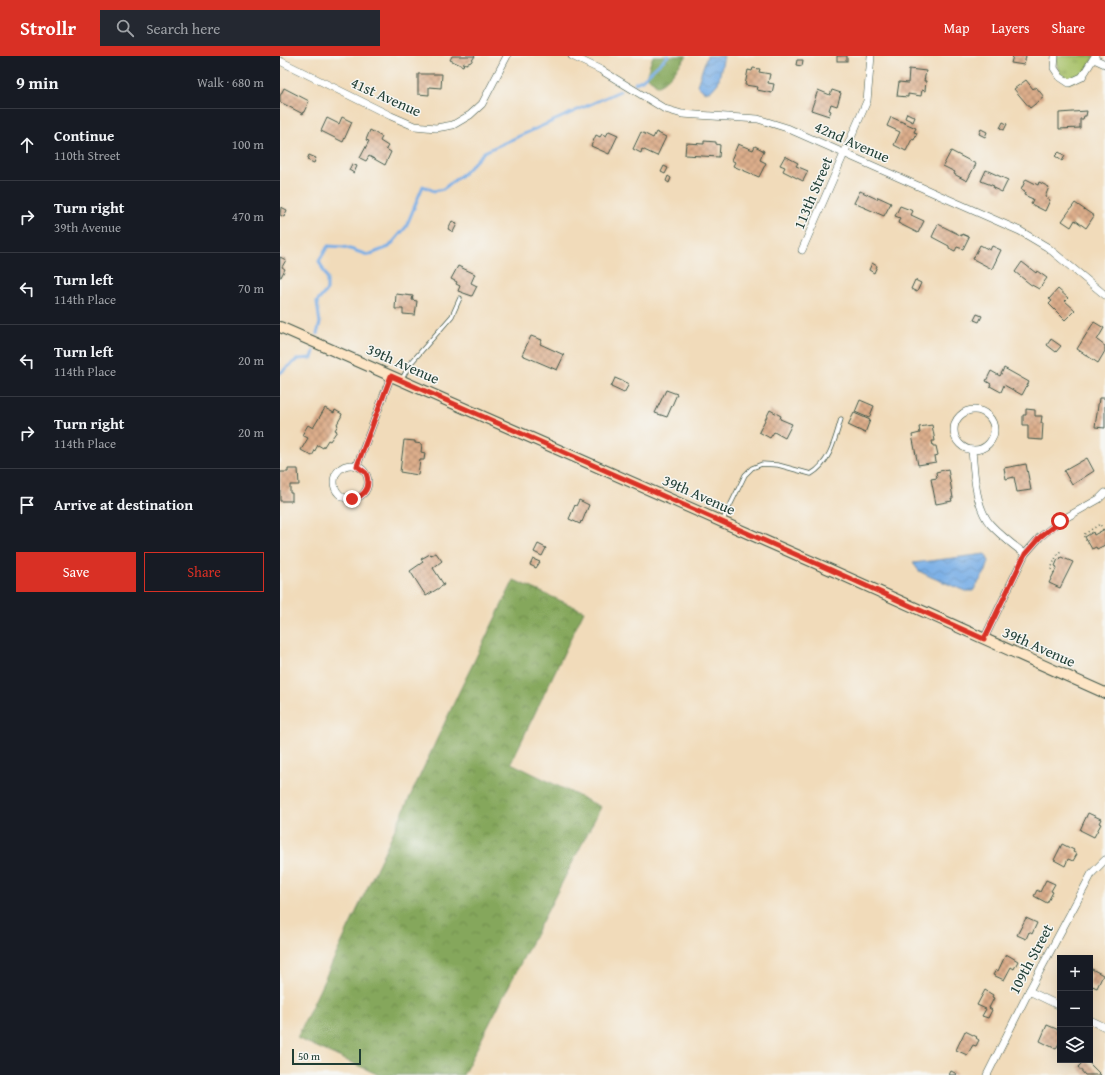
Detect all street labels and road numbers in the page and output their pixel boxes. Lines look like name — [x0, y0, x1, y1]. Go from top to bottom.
street label: 41st Avenue — [348, 72, 425, 121]
street label: 42nd Avenue — [811, 116, 893, 167]
street label: 113th Street — [788, 153, 837, 232]
street label: 39th Avenue — [364, 338, 443, 389]
street label: 39th Avenue — [660, 469, 739, 520]
street label: 39th Avenue — [1000, 621, 1079, 672]
street label: 109th Street — [1003, 919, 1058, 998]

